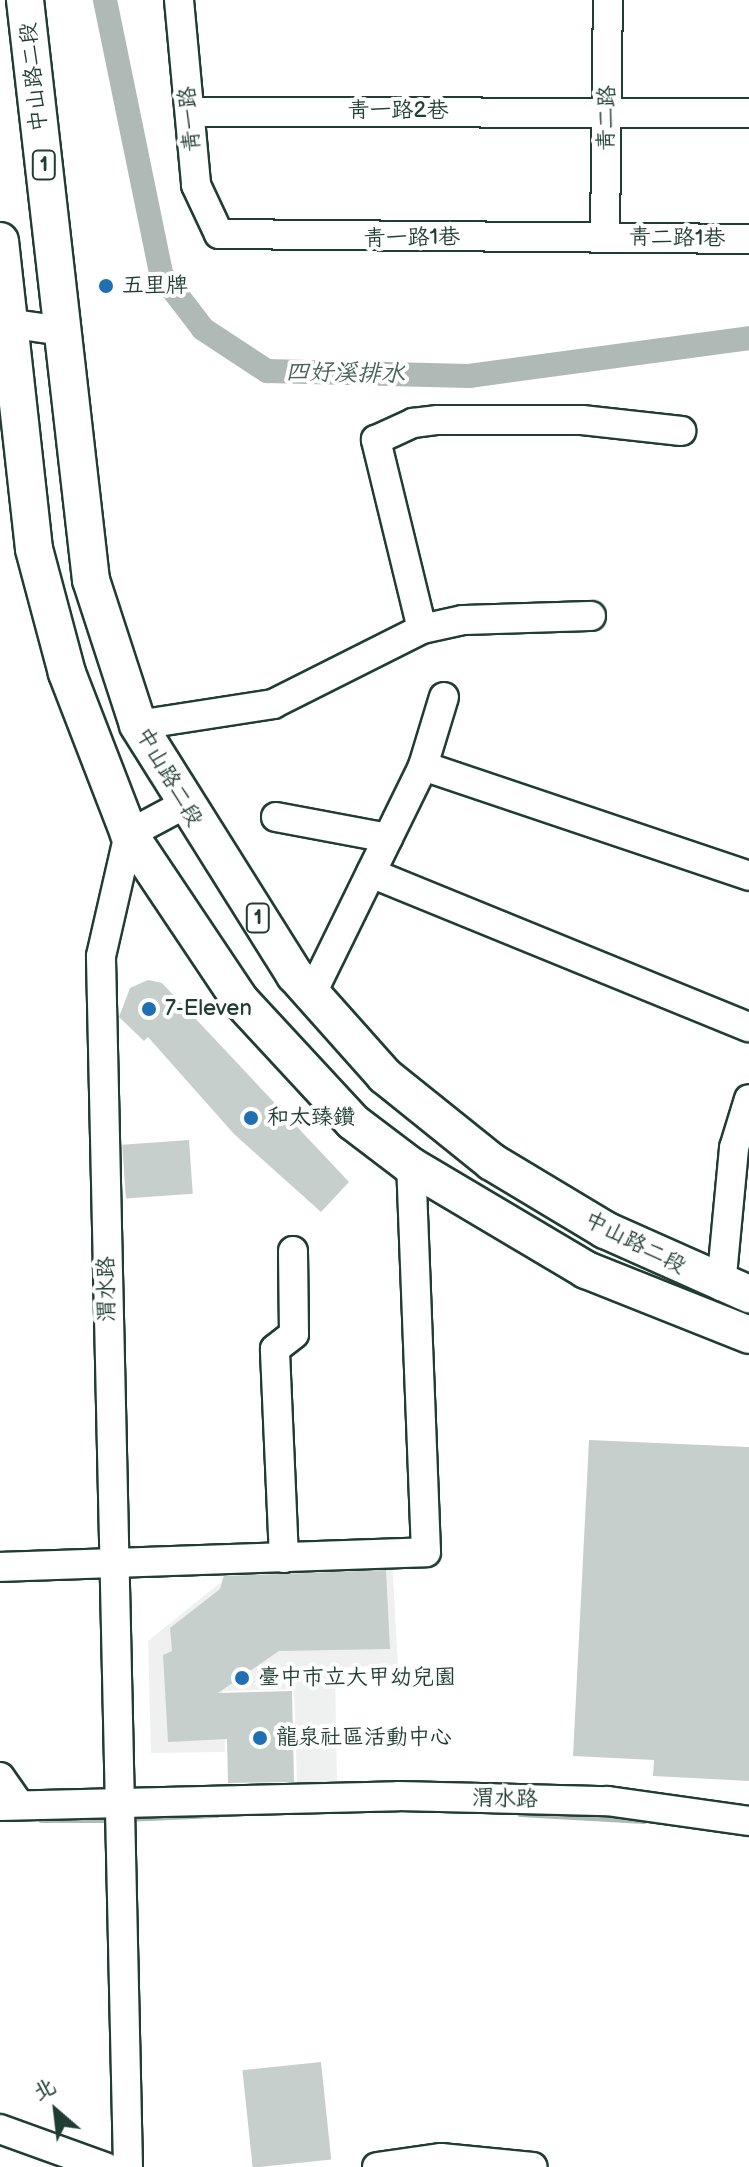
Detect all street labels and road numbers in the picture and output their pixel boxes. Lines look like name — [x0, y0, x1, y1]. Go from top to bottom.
street label: 中山路二段 — [15, 21, 53, 133]
street label: 青一路 — [174, 85, 206, 153]
street label: 青二路 — [593, 85, 621, 151]
street label: 青一路2巷 — [348, 98, 448, 124]
road number: 1 — [30, 149, 58, 181]
street label: 青一路1巷 — [364, 224, 460, 252]
street label: 青二路1巷 — [629, 224, 725, 252]
street label: 中山路二段 — [130, 723, 208, 831]
road number: 1 — [244, 902, 272, 934]
street label: 中山路二段 — [580, 1206, 690, 1280]
street label: 渭水路 — [93, 1256, 121, 1322]
street label: 渭水路 — [472, 1785, 538, 1813]

